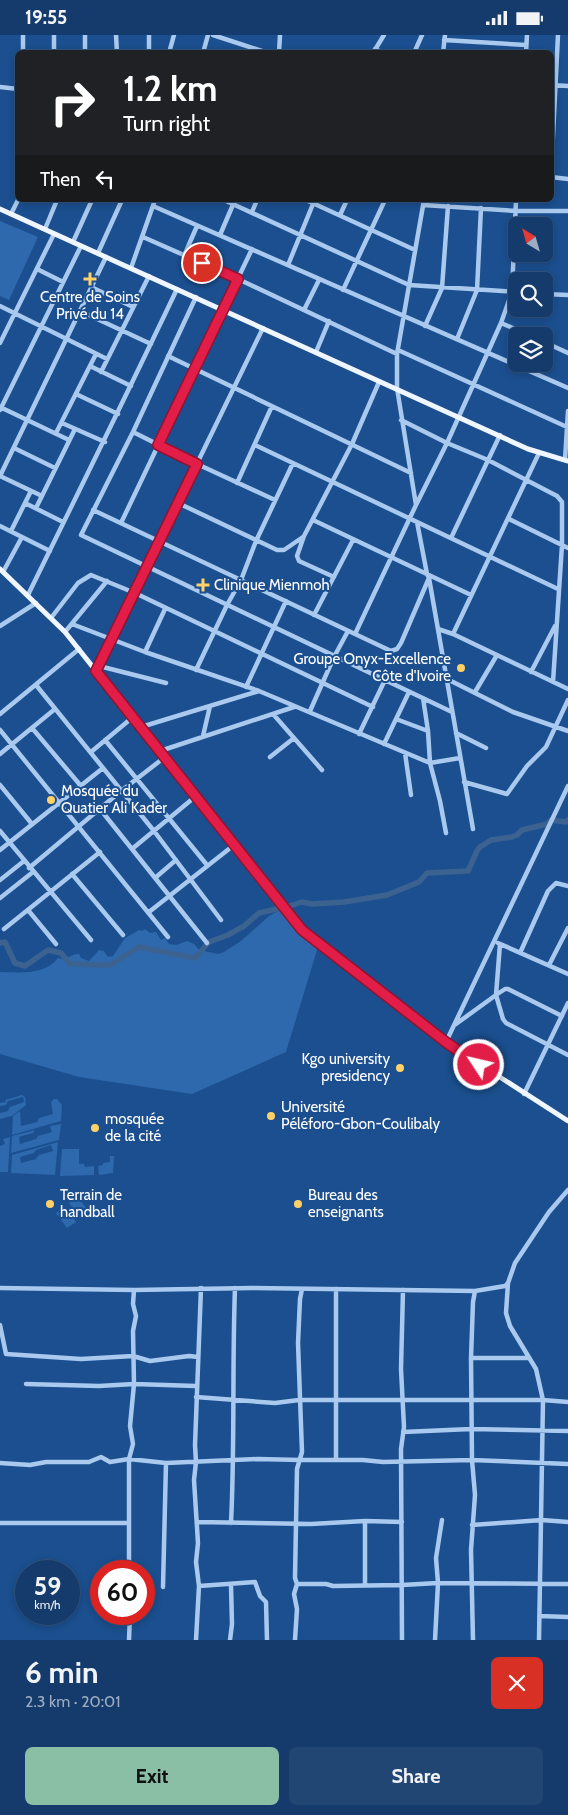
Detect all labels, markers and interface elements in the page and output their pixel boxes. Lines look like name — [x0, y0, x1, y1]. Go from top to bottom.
text: 19:55 — [25, 6, 67, 29]
text: 1.2 km — [123, 67, 217, 110]
icon: right — [40, 70, 105, 135]
text: Turn right — [123, 110, 210, 137]
icon: left — [91, 165, 119, 193]
text: Then — [40, 168, 81, 191]
north arrow — [508, 217, 552, 263]
map controls — [508, 217, 553, 372]
pin — [181, 242, 223, 284]
icon: arrive — [188, 249, 216, 277]
marker: Centre de Soins Privé du 14 — [83, 272, 97, 286]
button: search — [508, 272, 553, 317]
place label: Centre de Soins Privé du 14 — [40, 288, 140, 323]
button: layers — [508, 327, 553, 372]
place label: Clinique Mienmoh — [214, 576, 330, 594]
marker: Clinique Mienmoh — [196, 578, 210, 592]
place label: Groupe Onyx-Excellence Côte d'Ivoire — [293, 650, 451, 685]
marker: Groupe Onyx-Excellence Côte d'Ivoire — [455, 662, 467, 674]
place label: Mosquée du Quatier Ali Kader — [61, 782, 167, 817]
marker: Mosquée du Quatier Ali Kader — [45, 794, 57, 806]
position arrow — [452, 1038, 504, 1090]
place label: Kgo university presidency — [302, 1050, 390, 1085]
marker: Kgo university presidency — [394, 1062, 406, 1074]
place label: Université Péléforo-Gbon-Coulibaly — [281, 1098, 441, 1133]
place label: mosquée de la cité — [105, 1110, 165, 1145]
marker: Université Péléforo-Gbon-Coulibaly — [265, 1110, 277, 1122]
marker: mosquée de la cité — [89, 1122, 101, 1134]
place label: Terrain de handball — [60, 1186, 122, 1221]
place label: Bureau des enseignants — [308, 1186, 384, 1221]
marker: Terrain de handball — [44, 1198, 56, 1210]
marker: Bureau des enseignants — [292, 1198, 304, 1210]
speed limit sign: 60 — [90, 1560, 155, 1625]
text: 59 — [34, 1571, 61, 1601]
text: km/h — [34, 1597, 61, 1612]
text: 6 min — [25, 1654, 98, 1691]
button: close — [491, 1657, 543, 1709]
text: 2.3 km · 20:01 — [25, 1692, 120, 1711]
button: Exit — [25, 1747, 279, 1805]
button: Share — [289, 1747, 543, 1805]

